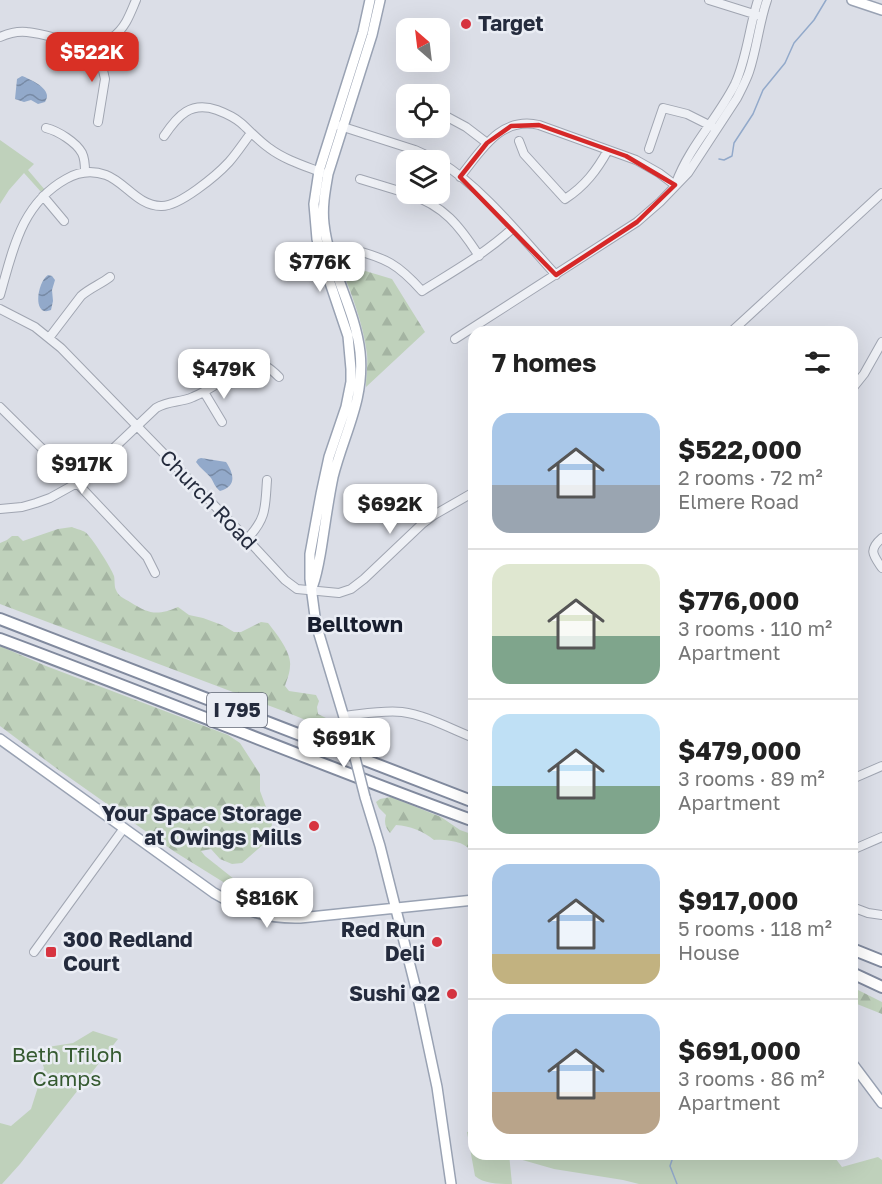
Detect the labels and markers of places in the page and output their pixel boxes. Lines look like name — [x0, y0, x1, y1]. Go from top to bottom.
place label: Target — [478, 10, 544, 36]
marker: Target — [459, 17, 473, 31]
pin: $522K — [50, 32, 134, 83]
pin: $776K — [278, 242, 362, 293]
pin: $479K — [182, 349, 266, 400]
pin: $917K — [40, 444, 124, 495]
pin: $692K — [348, 484, 432, 535]
pin: $691K — [302, 718, 386, 769]
place label: Your Space Storage at Owings Mills — [102, 800, 302, 850]
marker: Your Space Storage at Owings Mills — [307, 819, 321, 833]
pin: $816K — [225, 878, 309, 929]
place label: Red Run Deli — [341, 916, 425, 966]
place label: 300 Redland Court — [63, 926, 193, 976]
marker: Red Run Deli — [430, 935, 444, 949]
marker: 300 Redland Court — [44, 945, 58, 959]
place label: Sushi Q2 — [349, 980, 440, 1006]
marker: Sushi Q2 — [445, 987, 459, 1001]

